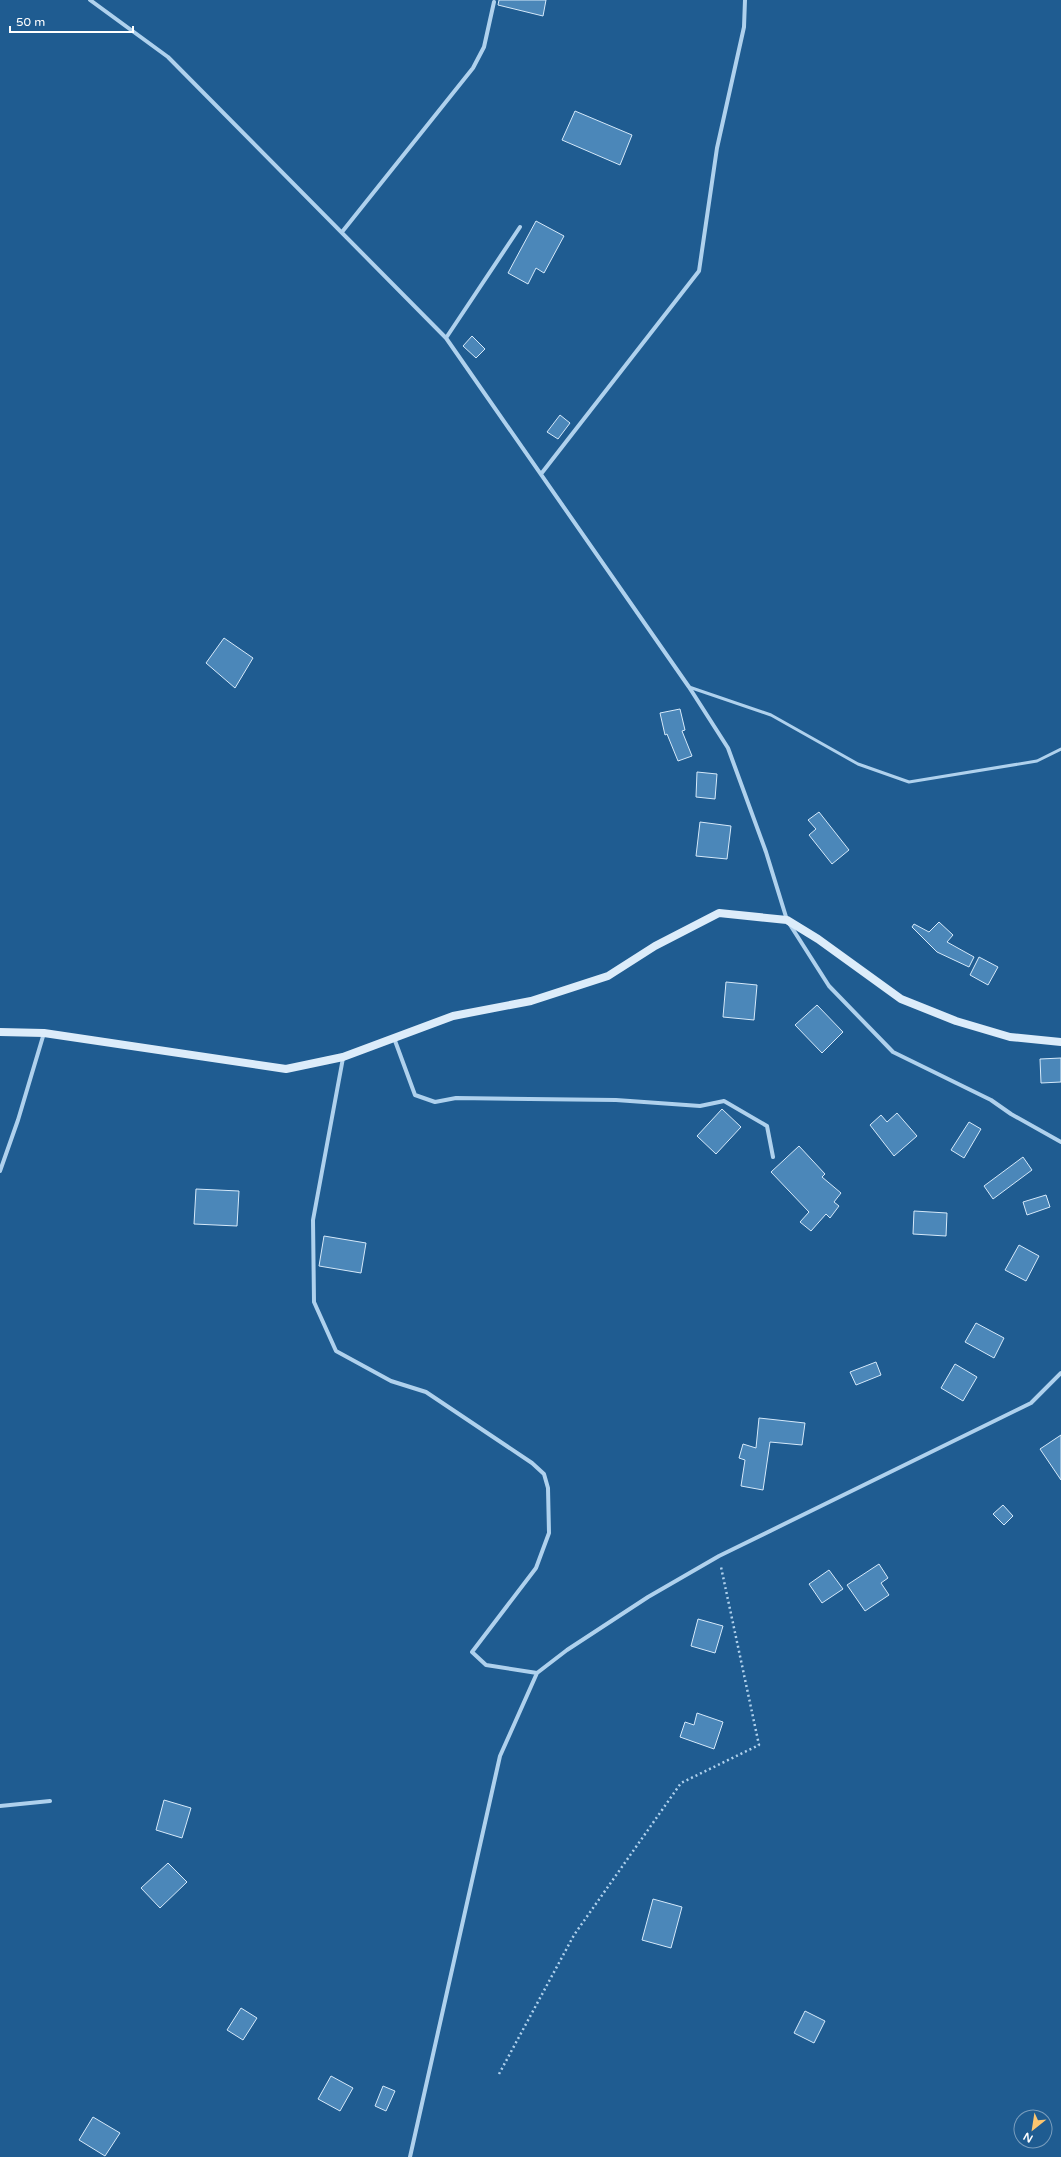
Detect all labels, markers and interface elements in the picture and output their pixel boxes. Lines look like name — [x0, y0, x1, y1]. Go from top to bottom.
scale bar — [10, 8, 133, 34]
text: 50 m — [16, 15, 45, 29]
north arrow — [1013, 2109, 1053, 2149]
text: N — [1021, 2129, 1035, 2145]

